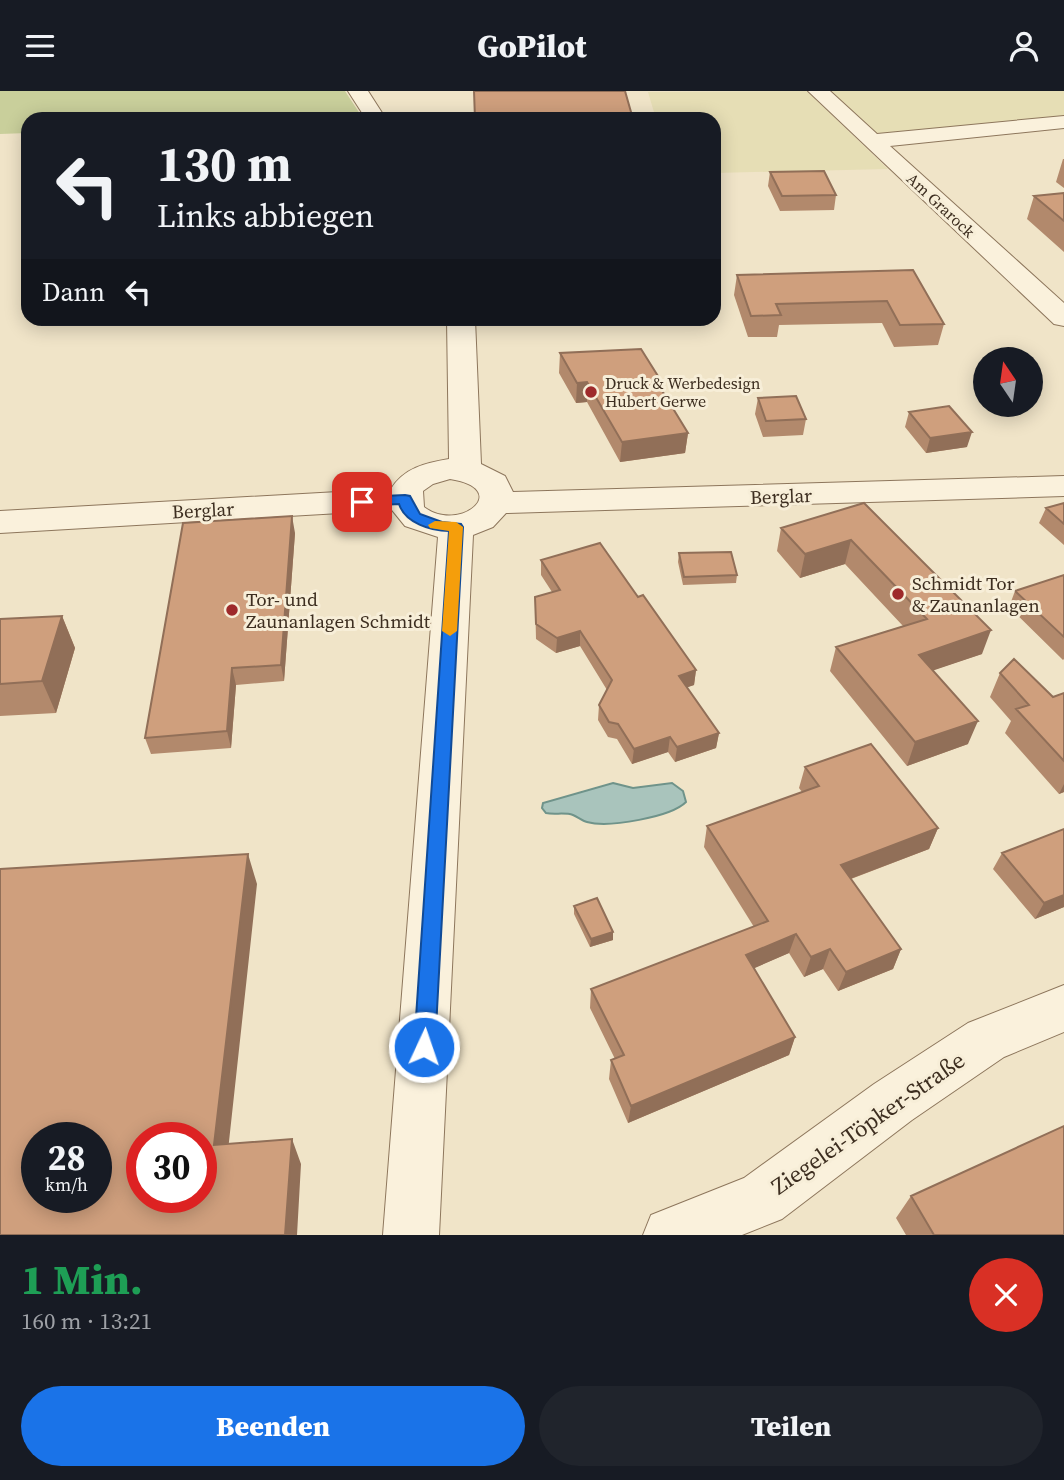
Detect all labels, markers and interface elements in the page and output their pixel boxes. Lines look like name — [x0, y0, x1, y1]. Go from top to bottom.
text: GoPilot — [477, 24, 587, 68]
icon: menu — [21, 27, 59, 65]
icon: person — [1005, 27, 1043, 65]
text: 130 m — [157, 130, 292, 197]
icon: left — [42, 140, 133, 231]
street label: Am Grarock — [902, 168, 980, 243]
text: Links abbiegen — [157, 194, 374, 238]
icon: left — [119, 273, 157, 311]
text: Dann — [42, 274, 105, 310]
north arrow — [973, 347, 1043, 417]
map controls — [973, 347, 1043, 417]
place label: Druck & Werbedesign Hubert Gerwe — [605, 372, 761, 412]
marker: Druck & Werbedesign Hubert Gerwe — [583, 384, 599, 400]
pin — [332, 472, 392, 532]
street label: Berglar — [749, 482, 813, 510]
icon: arrive — [343, 483, 381, 521]
street label: Berglar — [171, 495, 235, 525]
place label: Schmidt Tor & Zaunanlagen — [912, 570, 1040, 618]
place label: Tor- und Zaunanlagen Schmidt — [246, 586, 431, 634]
marker: Schmidt Tor & Zaunanlagen — [890, 586, 906, 602]
marker: Tor- und Zaunanlagen Schmidt — [224, 602, 240, 618]
position arrow — [387, 1010, 461, 1084]
street label: Ziegelei-Töpker-Straße — [765, 1044, 971, 1202]
speed limit sign: 30 — [126, 1122, 217, 1213]
text: 28 — [48, 1134, 85, 1182]
text: km/h — [45, 1172, 88, 1197]
text: 1 Min. — [21, 1250, 143, 1308]
button: close — [969, 1258, 1043, 1332]
text: 160 m · 13:21 — [21, 1305, 152, 1337]
button: Beenden — [21, 1386, 525, 1466]
button: Teilen — [539, 1386, 1043, 1466]

